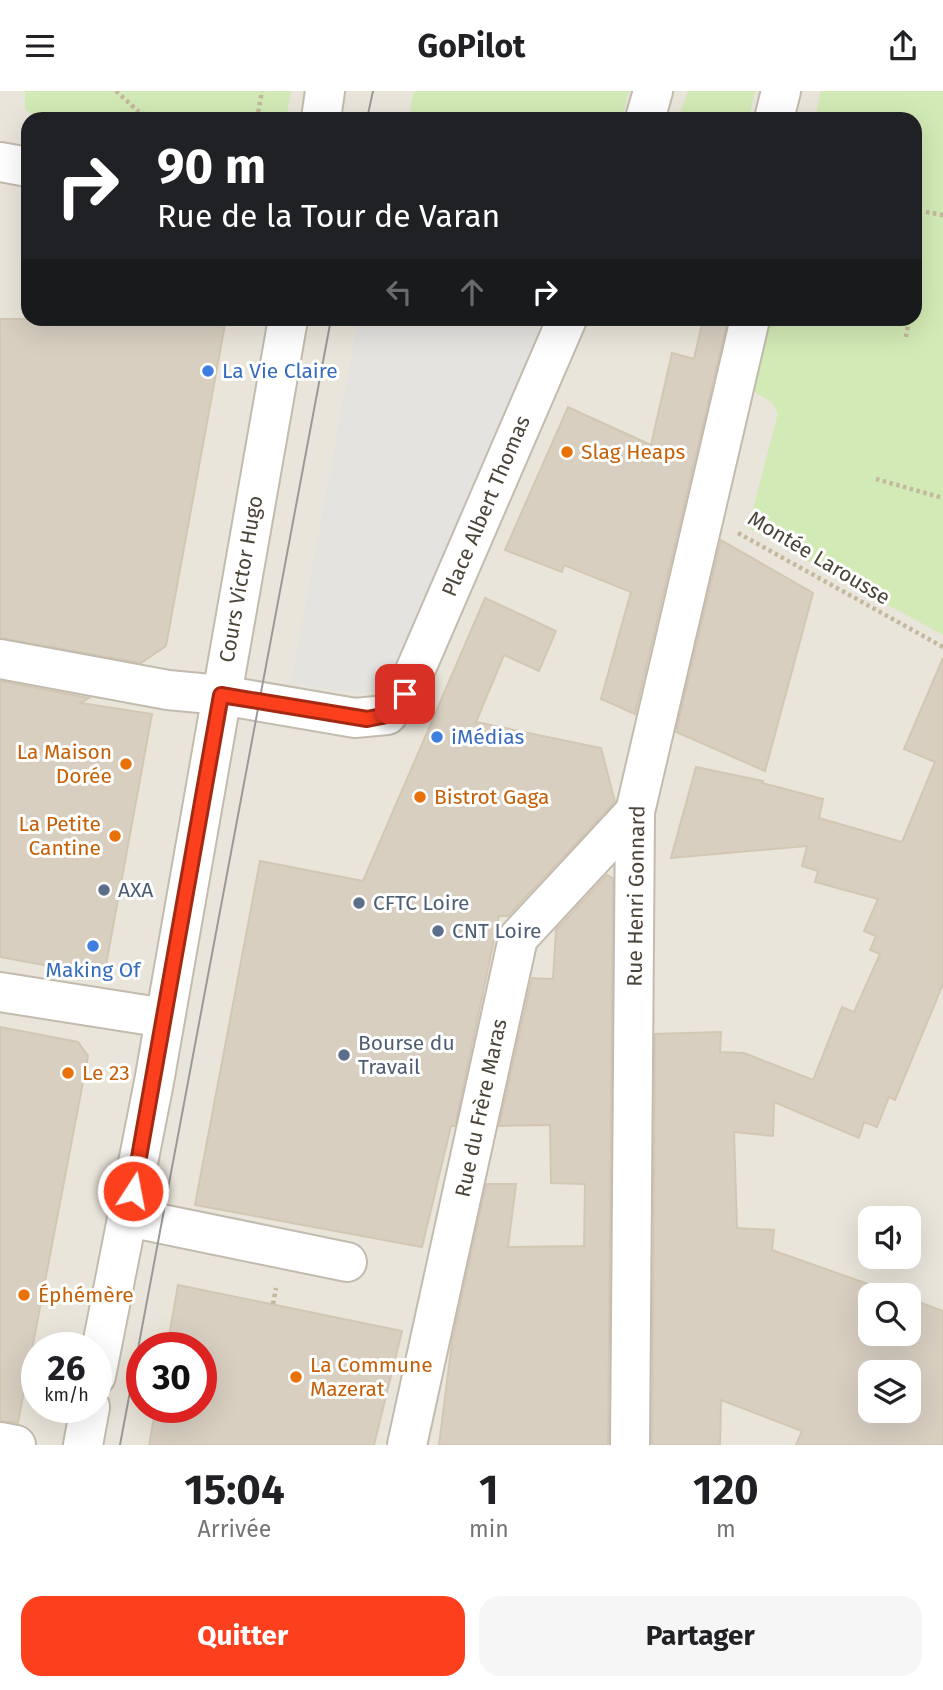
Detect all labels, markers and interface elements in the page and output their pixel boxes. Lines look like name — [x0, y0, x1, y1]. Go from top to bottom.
icon: menu — [21, 27, 59, 65]
text: GoPilot — [418, 27, 525, 65]
icon: share — [884, 27, 922, 65]
text: 90 m — [157, 137, 266, 196]
icon: right — [42, 140, 133, 231]
text: Rue de la Tour de Varan — [157, 197, 500, 235]
icon: left — [380, 273, 418, 311]
icon: ahead — [453, 273, 491, 311]
icon: right — [526, 273, 564, 311]
place label: La Vie Claire — [222, 358, 338, 384]
marker: La Vie Claire — [200, 363, 216, 379]
street label: Place Albert Thomas — [436, 412, 536, 600]
place label: Slag Heaps — [581, 439, 686, 465]
marker: Slag Heaps — [559, 444, 575, 460]
street label: Cours Victor Hugo — [214, 493, 268, 665]
street label: Montée Larousse — [743, 505, 895, 611]
pin — [375, 664, 435, 724]
icon: arrive — [386, 675, 424, 713]
place label: iMédias — [451, 724, 524, 750]
marker: iMédias — [429, 729, 445, 745]
place label: La Maison Dorée — [17, 739, 112, 789]
marker: La Maison Dorée — [118, 756, 134, 772]
place label: Bistrot Gaga — [434, 784, 549, 810]
marker: Bistrot Gaga — [412, 789, 428, 805]
street label: Rue Henri Gonnard — [621, 805, 651, 987]
place label: La Petite Cantine — [19, 811, 101, 861]
marker: La Petite Cantine — [107, 828, 123, 844]
place label: AXA — [118, 877, 153, 903]
marker: AXA — [96, 882, 112, 898]
place label: CFTC Loire — [373, 890, 470, 916]
marker: CFTC Loire — [351, 895, 367, 911]
place label: CNT Loire — [452, 918, 542, 944]
marker: CNT Loire — [430, 923, 446, 939]
marker: Making Of — [85, 938, 101, 954]
place label: Making Of — [46, 957, 142, 983]
street label: Rue du Frère Maras — [449, 1016, 513, 1199]
place label: Bourse du Travail — [358, 1030, 455, 1080]
marker: Bourse du Travail — [336, 1047, 352, 1063]
place label: Le 23 — [82, 1060, 130, 1086]
marker: Le 23 — [60, 1065, 76, 1081]
position arrow — [96, 1154, 170, 1228]
map controls — [858, 1206, 921, 1423]
button: sound — [858, 1206, 921, 1269]
place label: Éphémère — [38, 1282, 134, 1308]
button: search — [858, 1283, 921, 1346]
marker: Éphémère — [16, 1287, 32, 1303]
speed limit sign: 30 — [126, 1332, 217, 1423]
text: 26 — [48, 1347, 85, 1389]
place label: La Commune Mazerat — [310, 1352, 433, 1402]
button: layers — [858, 1360, 921, 1423]
marker: La Commune Mazerat — [288, 1369, 304, 1385]
text: km/h — [44, 1384, 89, 1406]
text: 15:04 — [184, 1465, 285, 1515]
text: 1 — [479, 1465, 499, 1515]
text: 120 — [693, 1465, 759, 1515]
text: Arrivée — [198, 1515, 271, 1543]
text: min — [469, 1515, 509, 1543]
text: m — [716, 1515, 736, 1543]
button: Quitter — [21, 1596, 465, 1676]
button: Partager — [479, 1596, 922, 1676]

